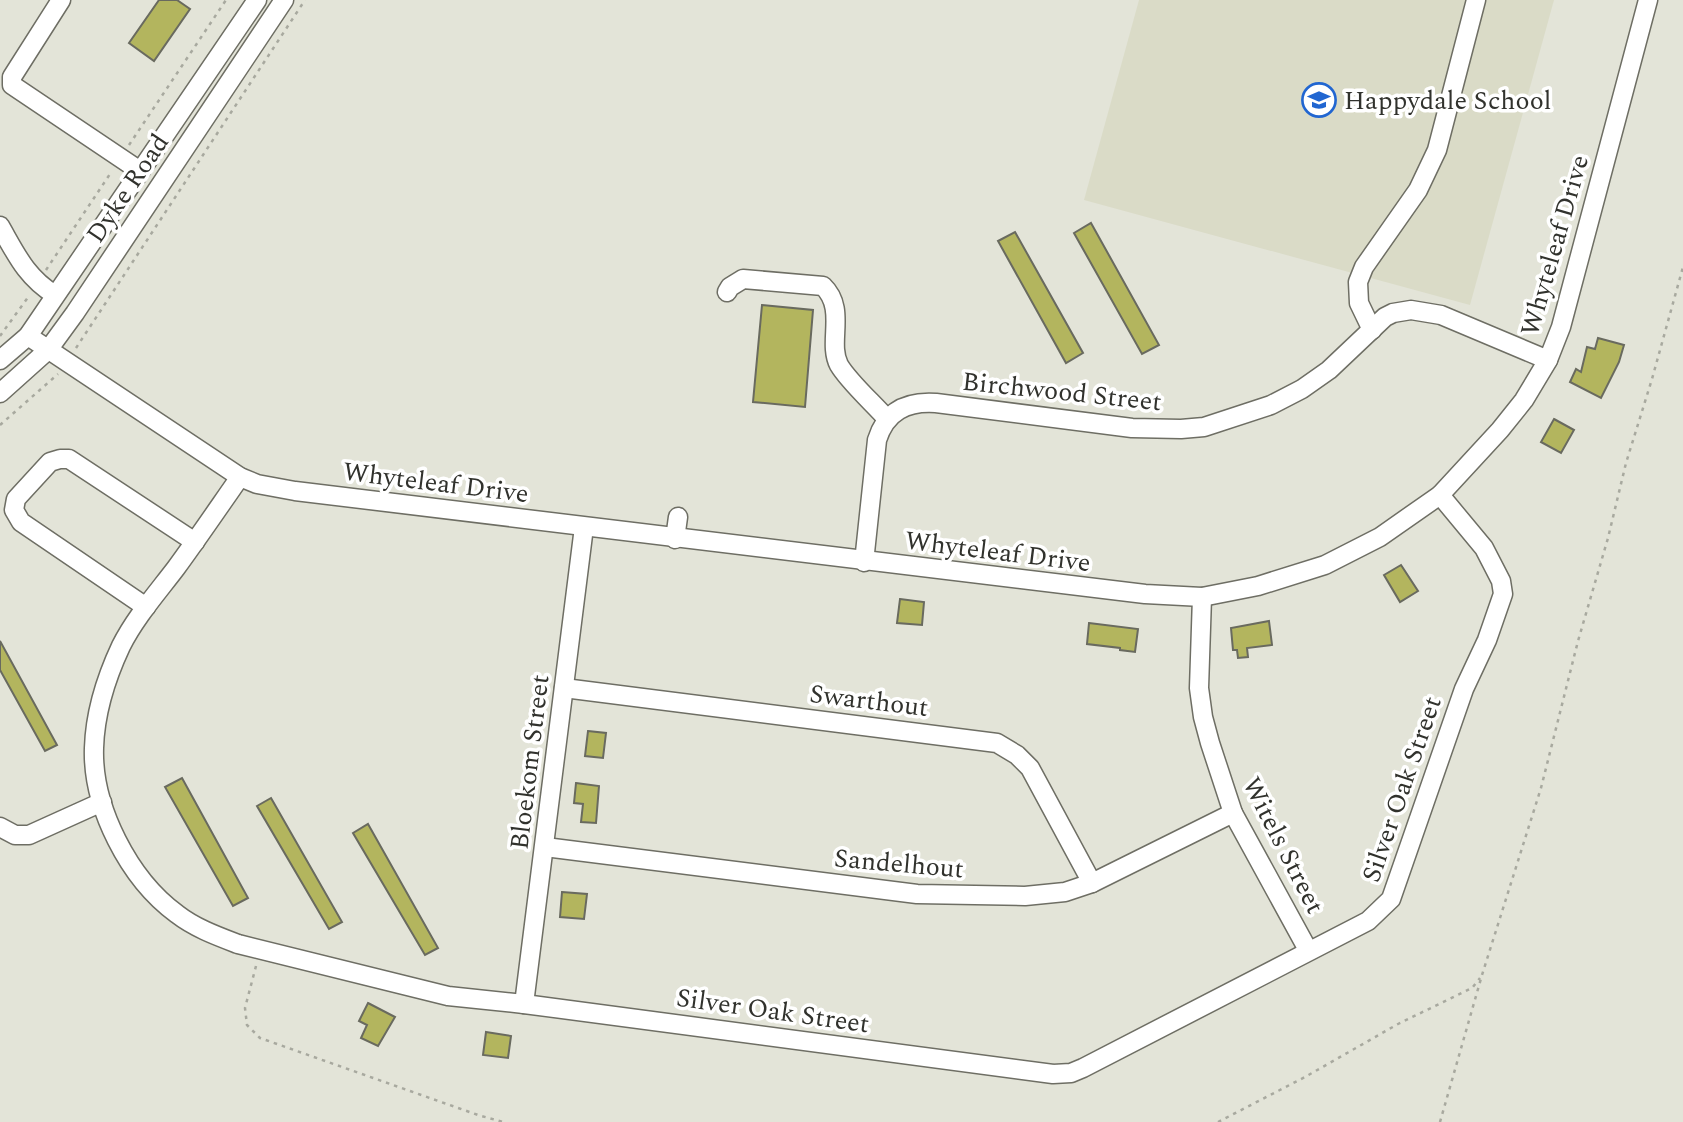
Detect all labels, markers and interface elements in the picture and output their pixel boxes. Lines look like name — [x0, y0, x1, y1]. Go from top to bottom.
school or university icon: Happydale School — [1300, 81, 1338, 119]
place label: Happydale School — [1344, 81, 1551, 121]
street label: Dyke Road — [76, 126, 179, 251]
street label: Whyteleaf Drive — [1510, 150, 1600, 340]
street label: Birchwood Street — [960, 362, 1163, 422]
street label: Whyteleaf Drive — [341, 452, 531, 514]
street label: Whyteleaf Drive — [903, 521, 1093, 583]
street label: Bloekom Street — [499, 672, 561, 852]
street label: Swarthout — [807, 674, 930, 728]
street label: Silver Oak Street — [1351, 691, 1452, 888]
street label: Witels Street — [1232, 770, 1335, 921]
street label: Sandelhout — [832, 838, 965, 890]
street label: Silver Oak Street — [674, 978, 872, 1044]

